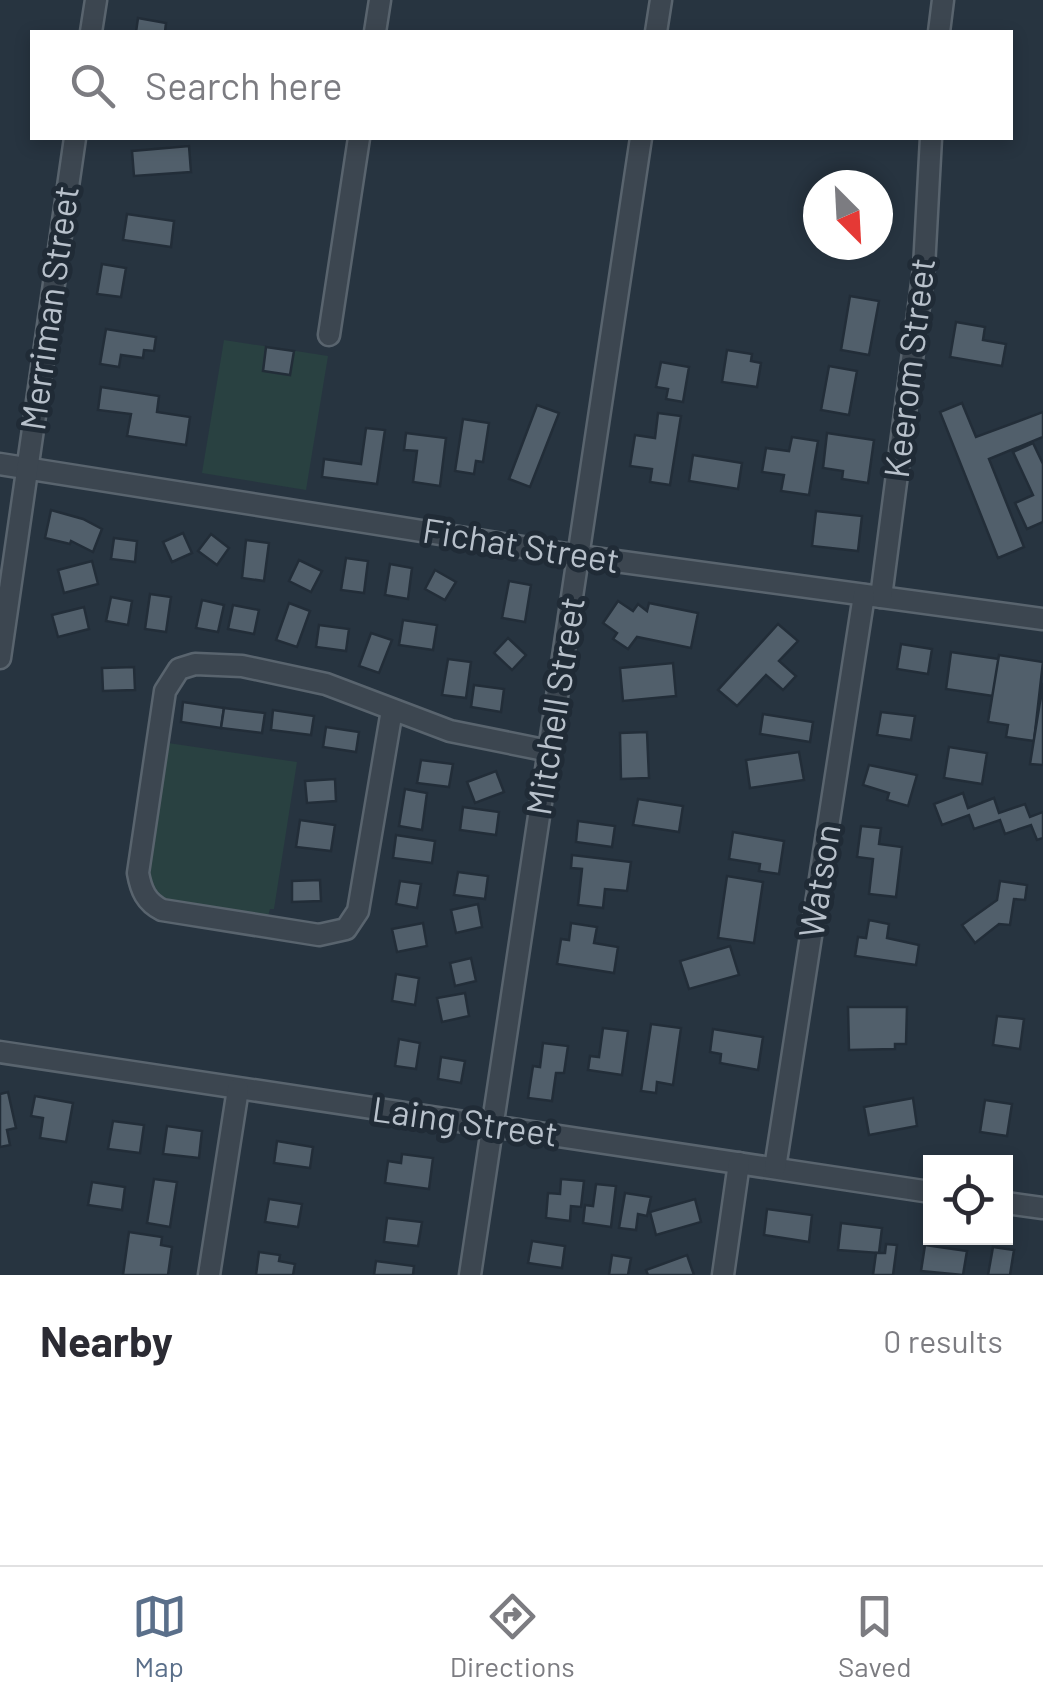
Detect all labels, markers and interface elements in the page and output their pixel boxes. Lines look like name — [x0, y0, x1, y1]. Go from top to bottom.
search box — [30, 30, 1013, 140]
icon: search — [65, 58, 120, 113]
text: Search here — [145, 62, 343, 108]
north arrow — [803, 170, 893, 260]
street label: Merriman Street — [10, 183, 86, 433]
street label: Keerom Street — [874, 255, 942, 480]
street label: Fichat Street — [420, 508, 623, 580]
street label: Mitchell Street — [516, 594, 592, 818]
street label: Watson — [788, 821, 848, 940]
street label: Laing Street — [370, 1086, 561, 1154]
map controls — [923, 1155, 1013, 1245]
button: locate — [923, 1155, 1013, 1245]
text: Nearby — [40, 1315, 173, 1365]
text: 0 results — [883, 1321, 1003, 1359]
tab: Map — [132, 1589, 187, 1683]
tab: Directions — [450, 1589, 575, 1683]
tab: Saved — [838, 1589, 911, 1683]

